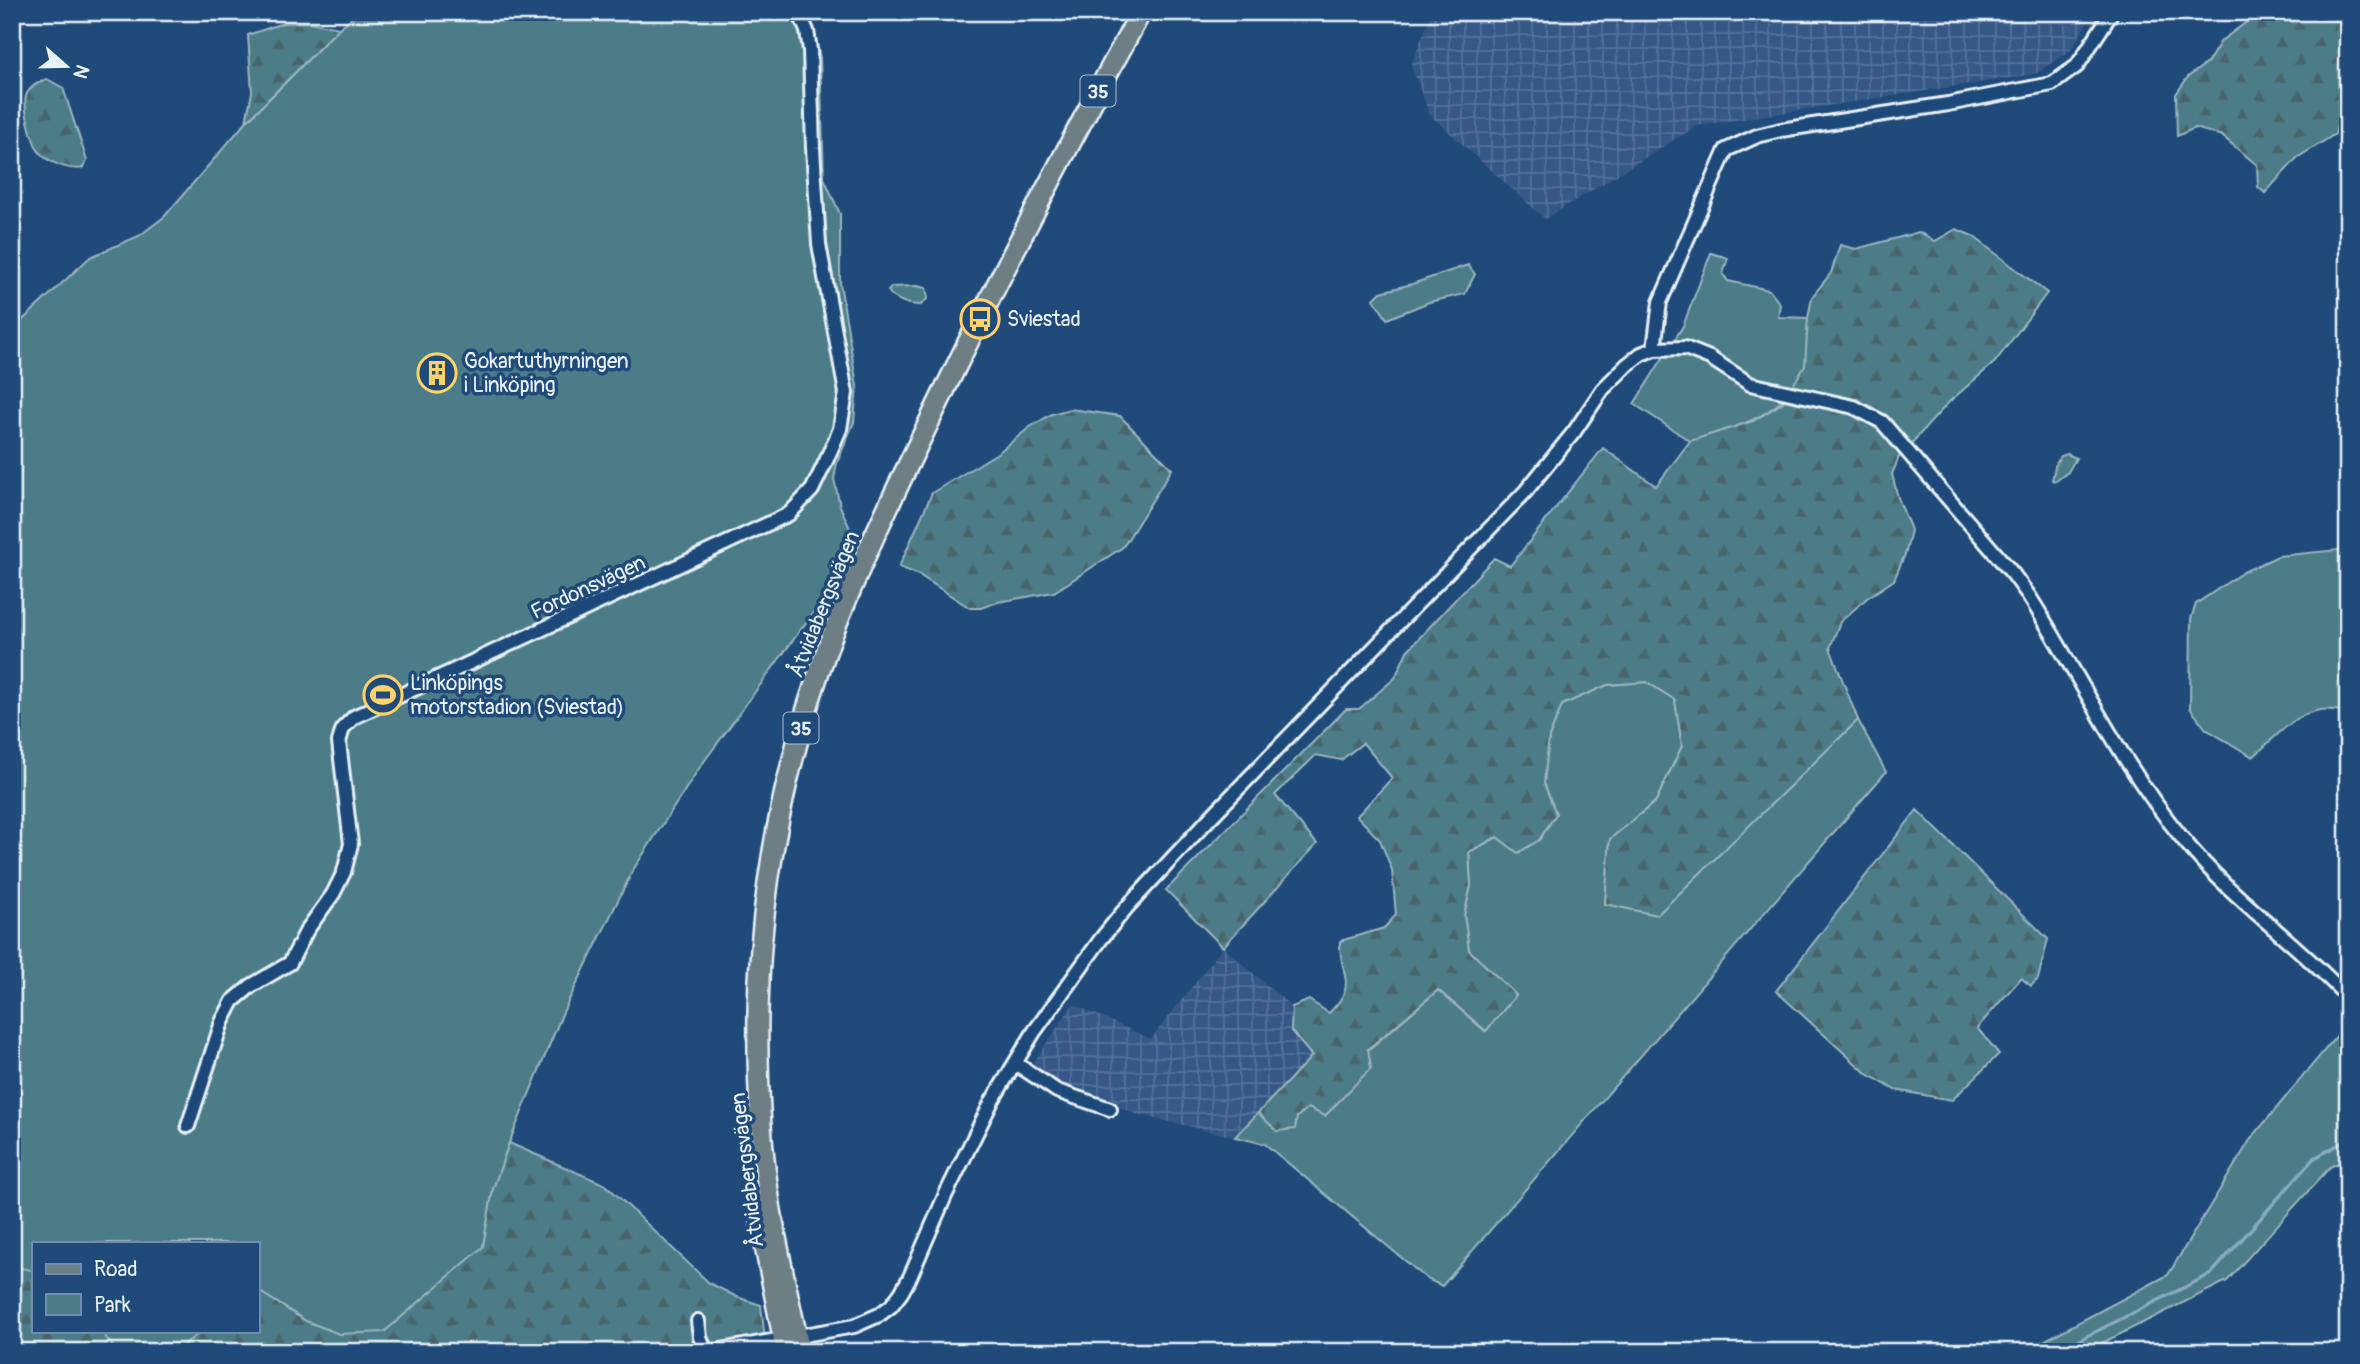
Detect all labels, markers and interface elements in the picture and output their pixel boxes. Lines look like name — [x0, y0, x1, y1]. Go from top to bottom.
north arrow — [32, 32, 102, 102]
text: N — [68, 61, 95, 82]
road number: 35 — [1080, 76, 1116, 106]
bus stop icon: Sviestad — [959, 298, 1001, 340]
place label: Sviestad — [1007, 306, 1081, 333]
place label: Gokartuthyrningen i Linköping — [464, 348, 629, 399]
building icon: Gokartuthyrningen i Linköping — [416, 352, 458, 394]
street label: Åtvidabergsvägen — [782, 527, 866, 681]
street label: Fordonsvägen — [527, 549, 650, 626]
place label: Linköpings motorstadion (Sviestad) — [410, 670, 624, 721]
sports icon: Linköpings motorstadion (Sviestad) — [362, 674, 404, 716]
road number: 35 — [784, 712, 818, 744]
street label: Åtvidabergsvägen — [724, 1091, 770, 1249]
legend — [32, 1242, 259, 1332]
text: Road — [94, 1256, 138, 1283]
text: Park — [94, 1292, 131, 1319]

